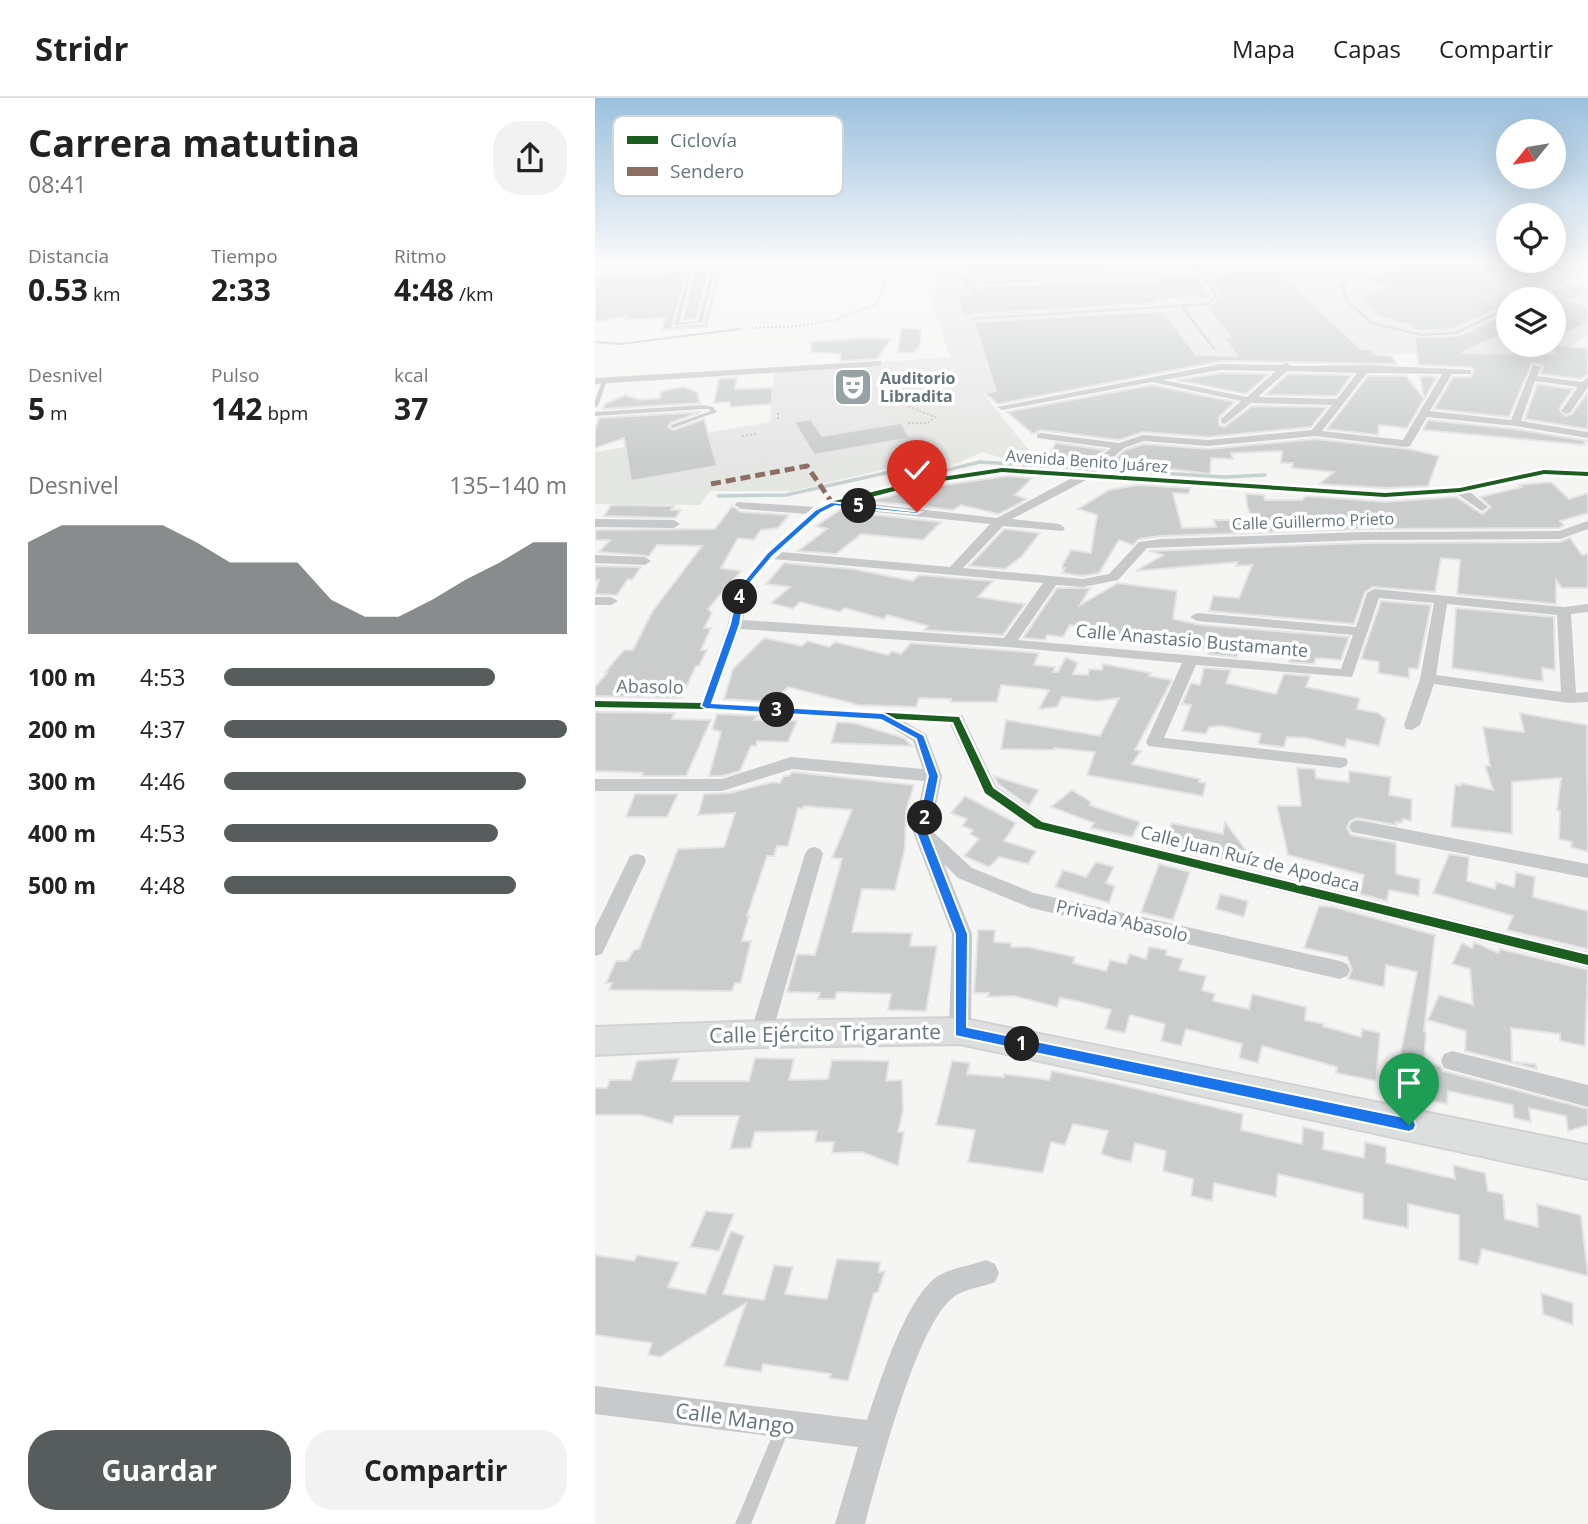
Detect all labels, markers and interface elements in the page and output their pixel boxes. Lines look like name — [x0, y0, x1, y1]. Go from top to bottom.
text: Stridr — [35, 26, 128, 71]
text: Mapa — [1232, 32, 1295, 65]
text: Capas — [1333, 32, 1401, 65]
text: Compartir — [1439, 32, 1553, 65]
text: Carrera matutina — [28, 116, 360, 168]
legend — [613, 116, 843, 196]
north arrow — [1496, 119, 1566, 189]
map controls — [1496, 119, 1566, 357]
button: share — [493, 121, 567, 195]
text: Ciclovía — [670, 127, 737, 153]
text: Sendero — [670, 158, 744, 184]
text: 08:41 — [28, 168, 87, 200]
button: locate — [1496, 203, 1566, 273]
text: Distancia — [28, 243, 109, 269]
text: Tiempo — [211, 243, 278, 269]
text: Ritmo — [394, 243, 446, 269]
text: 0.53 — [28, 269, 88, 310]
text: 2:33 — [211, 269, 271, 310]
text: 4:48 — [394, 269, 454, 310]
text: km — [88, 281, 121, 307]
text: /km — [454, 281, 494, 307]
button: layers — [1496, 287, 1566, 357]
text: Desnivel — [28, 362, 103, 388]
text: Pulso — [211, 362, 259, 388]
text: kcal — [394, 362, 428, 388]
theatre icon: Auditorio Libradita — [832, 366, 874, 408]
place label: Auditorio Libradita — [880, 367, 956, 407]
text: 5 — [28, 388, 45, 429]
text: 142 — [211, 388, 262, 429]
text: 37 — [394, 388, 428, 429]
text: m — [45, 400, 68, 426]
text: bpm — [262, 400, 308, 426]
pin — [887, 440, 947, 512]
street label: Avenida Benito Juárez — [1005, 444, 1169, 478]
icon: check — [898, 451, 936, 489]
text: Desnivel — [28, 469, 119, 501]
text: 135–140 m — [449, 469, 567, 501]
pin: 5 — [841, 488, 877, 524]
text: 5 — [853, 492, 864, 518]
street label: Calle Guillermo Prieto — [1231, 507, 1395, 535]
pin: 4 — [723, 580, 757, 614]
text: 4 — [734, 583, 745, 609]
street label: Calle Anastasio Bustamante — [1075, 618, 1309, 662]
text: 100 m — [28, 661, 96, 693]
text: 4:53 — [140, 661, 186, 693]
street label: Abasolo — [616, 673, 684, 699]
pin: 3 — [759, 692, 795, 728]
text: 3 — [771, 696, 782, 722]
text: 200 m — [28, 713, 96, 745]
text: 4:37 — [140, 713, 186, 745]
text: 300 m — [28, 765, 96, 797]
text: 4:46 — [140, 765, 186, 797]
pin: 2 — [907, 800, 943, 836]
text: 2 — [919, 804, 930, 830]
text: 400 m — [28, 817, 96, 849]
text: 4:53 — [140, 817, 186, 849]
street label: Calle Juan Ruíz de Apodaca — [1138, 819, 1362, 897]
text: 500 m — [28, 869, 96, 901]
text: 4:48 — [140, 869, 186, 901]
street label: Privada Abasolo — [1054, 893, 1190, 947]
street label: Calle Ejército Trigarante — [709, 1017, 941, 1049]
pin: 1 — [1005, 1026, 1039, 1062]
text: 1 — [1016, 1030, 1027, 1056]
pin — [1379, 1053, 1439, 1125]
icon: arrive — [1390, 1064, 1428, 1102]
street label: Calle Mango — [674, 1396, 797, 1440]
button: Guardar — [28, 1430, 291, 1510]
button: Compartir — [305, 1430, 567, 1510]

